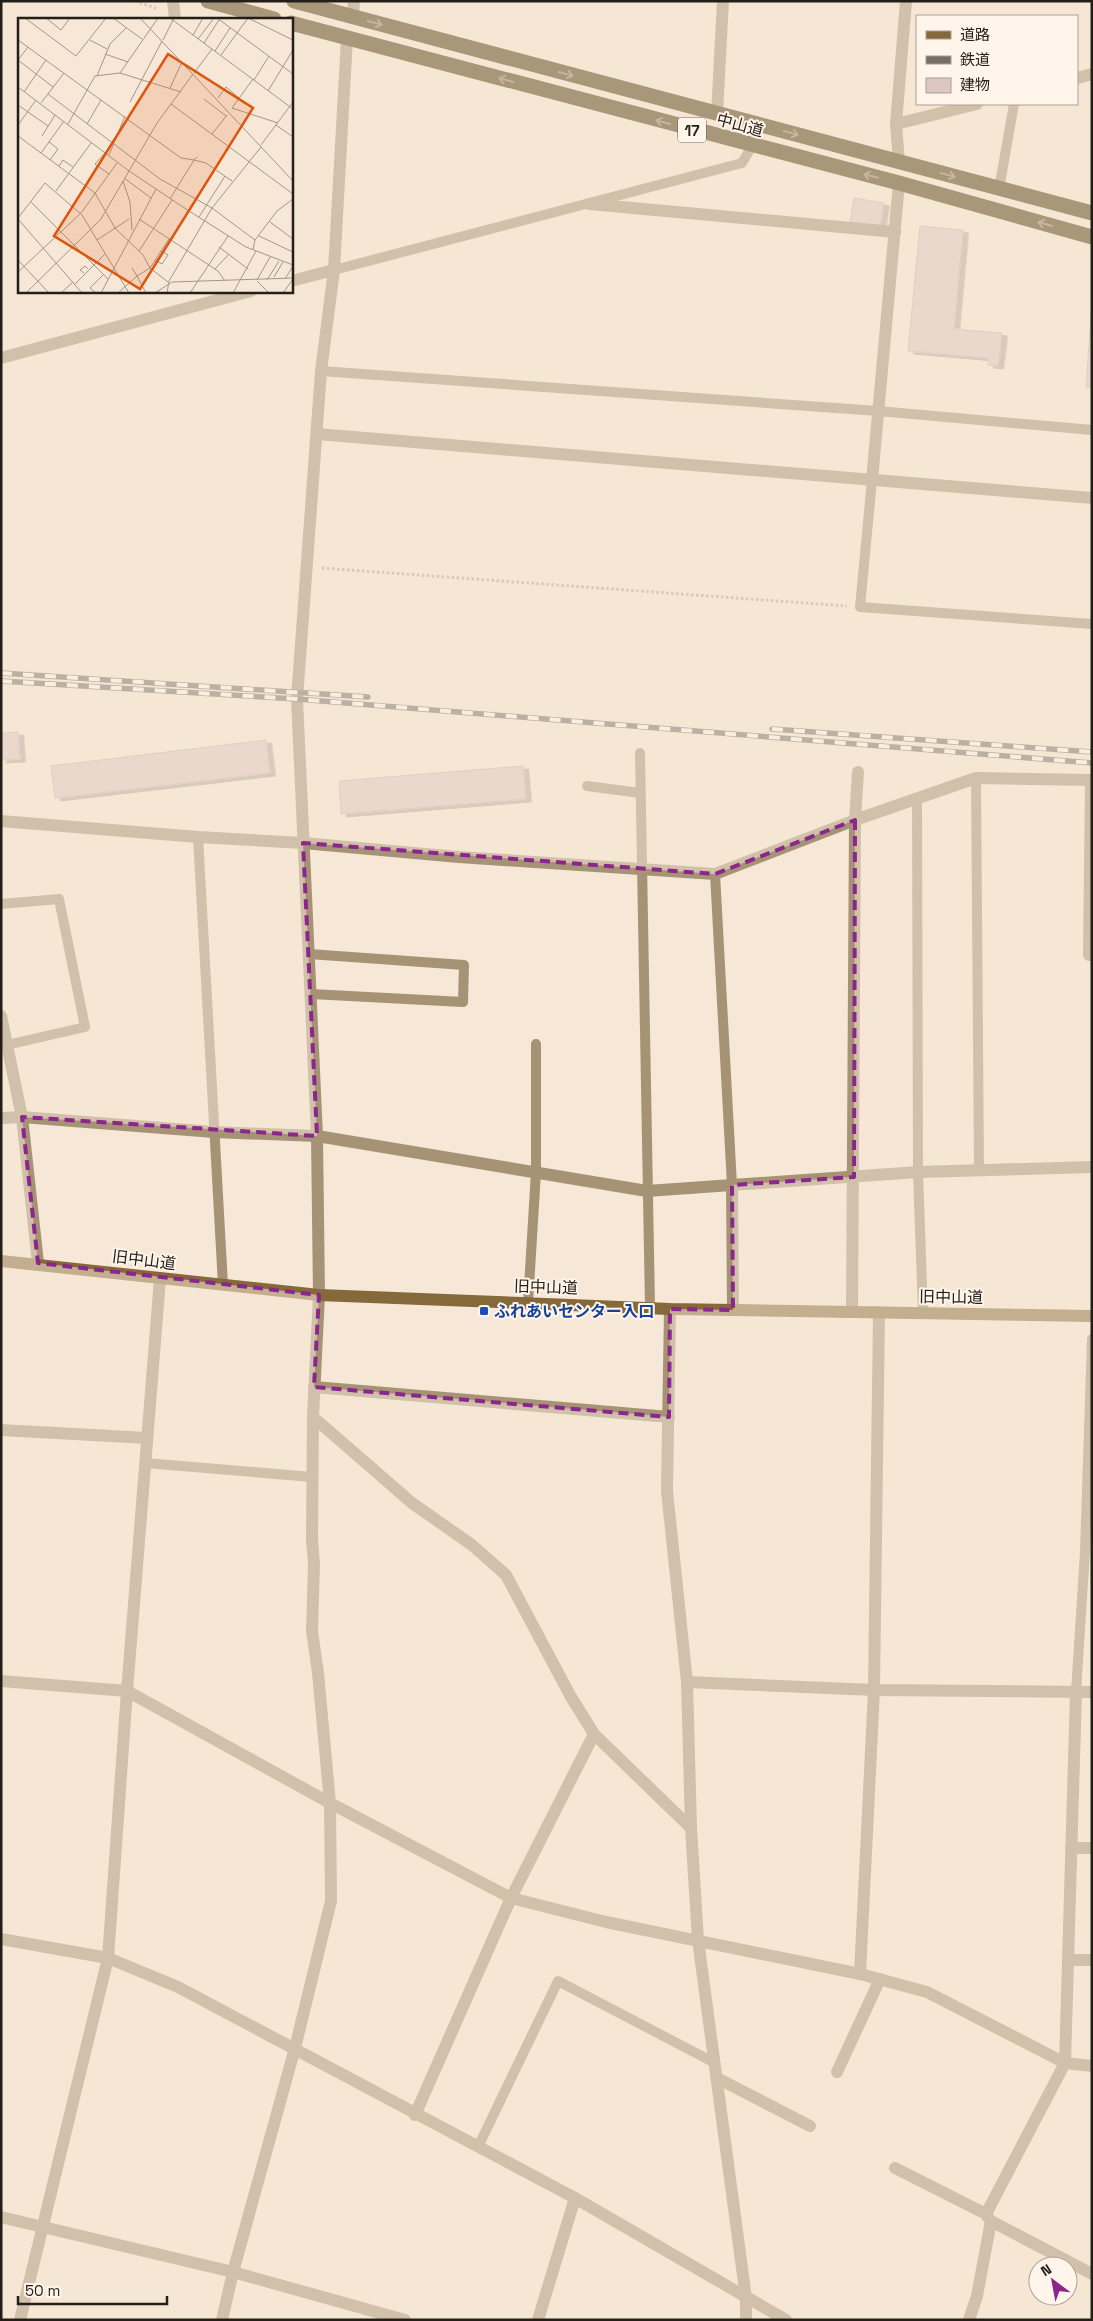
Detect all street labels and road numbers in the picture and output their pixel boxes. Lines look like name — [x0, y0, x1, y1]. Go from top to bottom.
street label: 中山道 — [714, 109, 766, 141]
road number: 17 — [678, 118, 706, 142]
street label: 旧中山道 — [111, 1246, 177, 1274]
street label: 旧中山道 — [514, 1275, 578, 1299]
street label: 旧中山道 — [919, 1286, 983, 1308]

